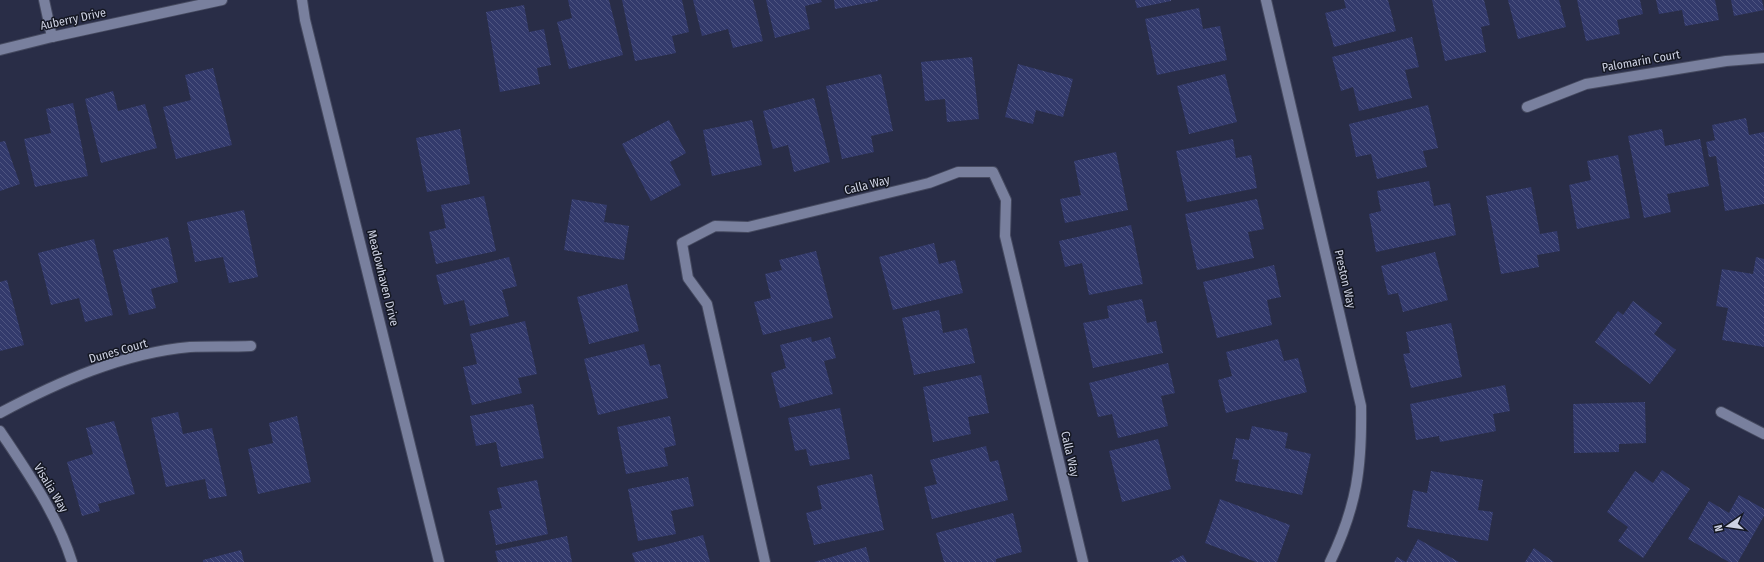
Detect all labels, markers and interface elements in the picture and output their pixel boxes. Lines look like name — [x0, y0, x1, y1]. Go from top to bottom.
street label: Auberry Drive — [39, 5, 107, 33]
street label: Palomarin Court — [1601, 47, 1681, 75]
street label: Calla Way — [843, 172, 892, 197]
street label: Meadowhaven Drive — [364, 228, 402, 328]
street label: Preston Way — [1331, 248, 1359, 310]
street label: Dunes Court — [87, 336, 149, 366]
street label: Calla Way — [1058, 430, 1082, 479]
street label: Visalia Way — [31, 461, 71, 516]
north arrow — [1708, 506, 1748, 546]
text: N — [1712, 523, 1726, 533]

